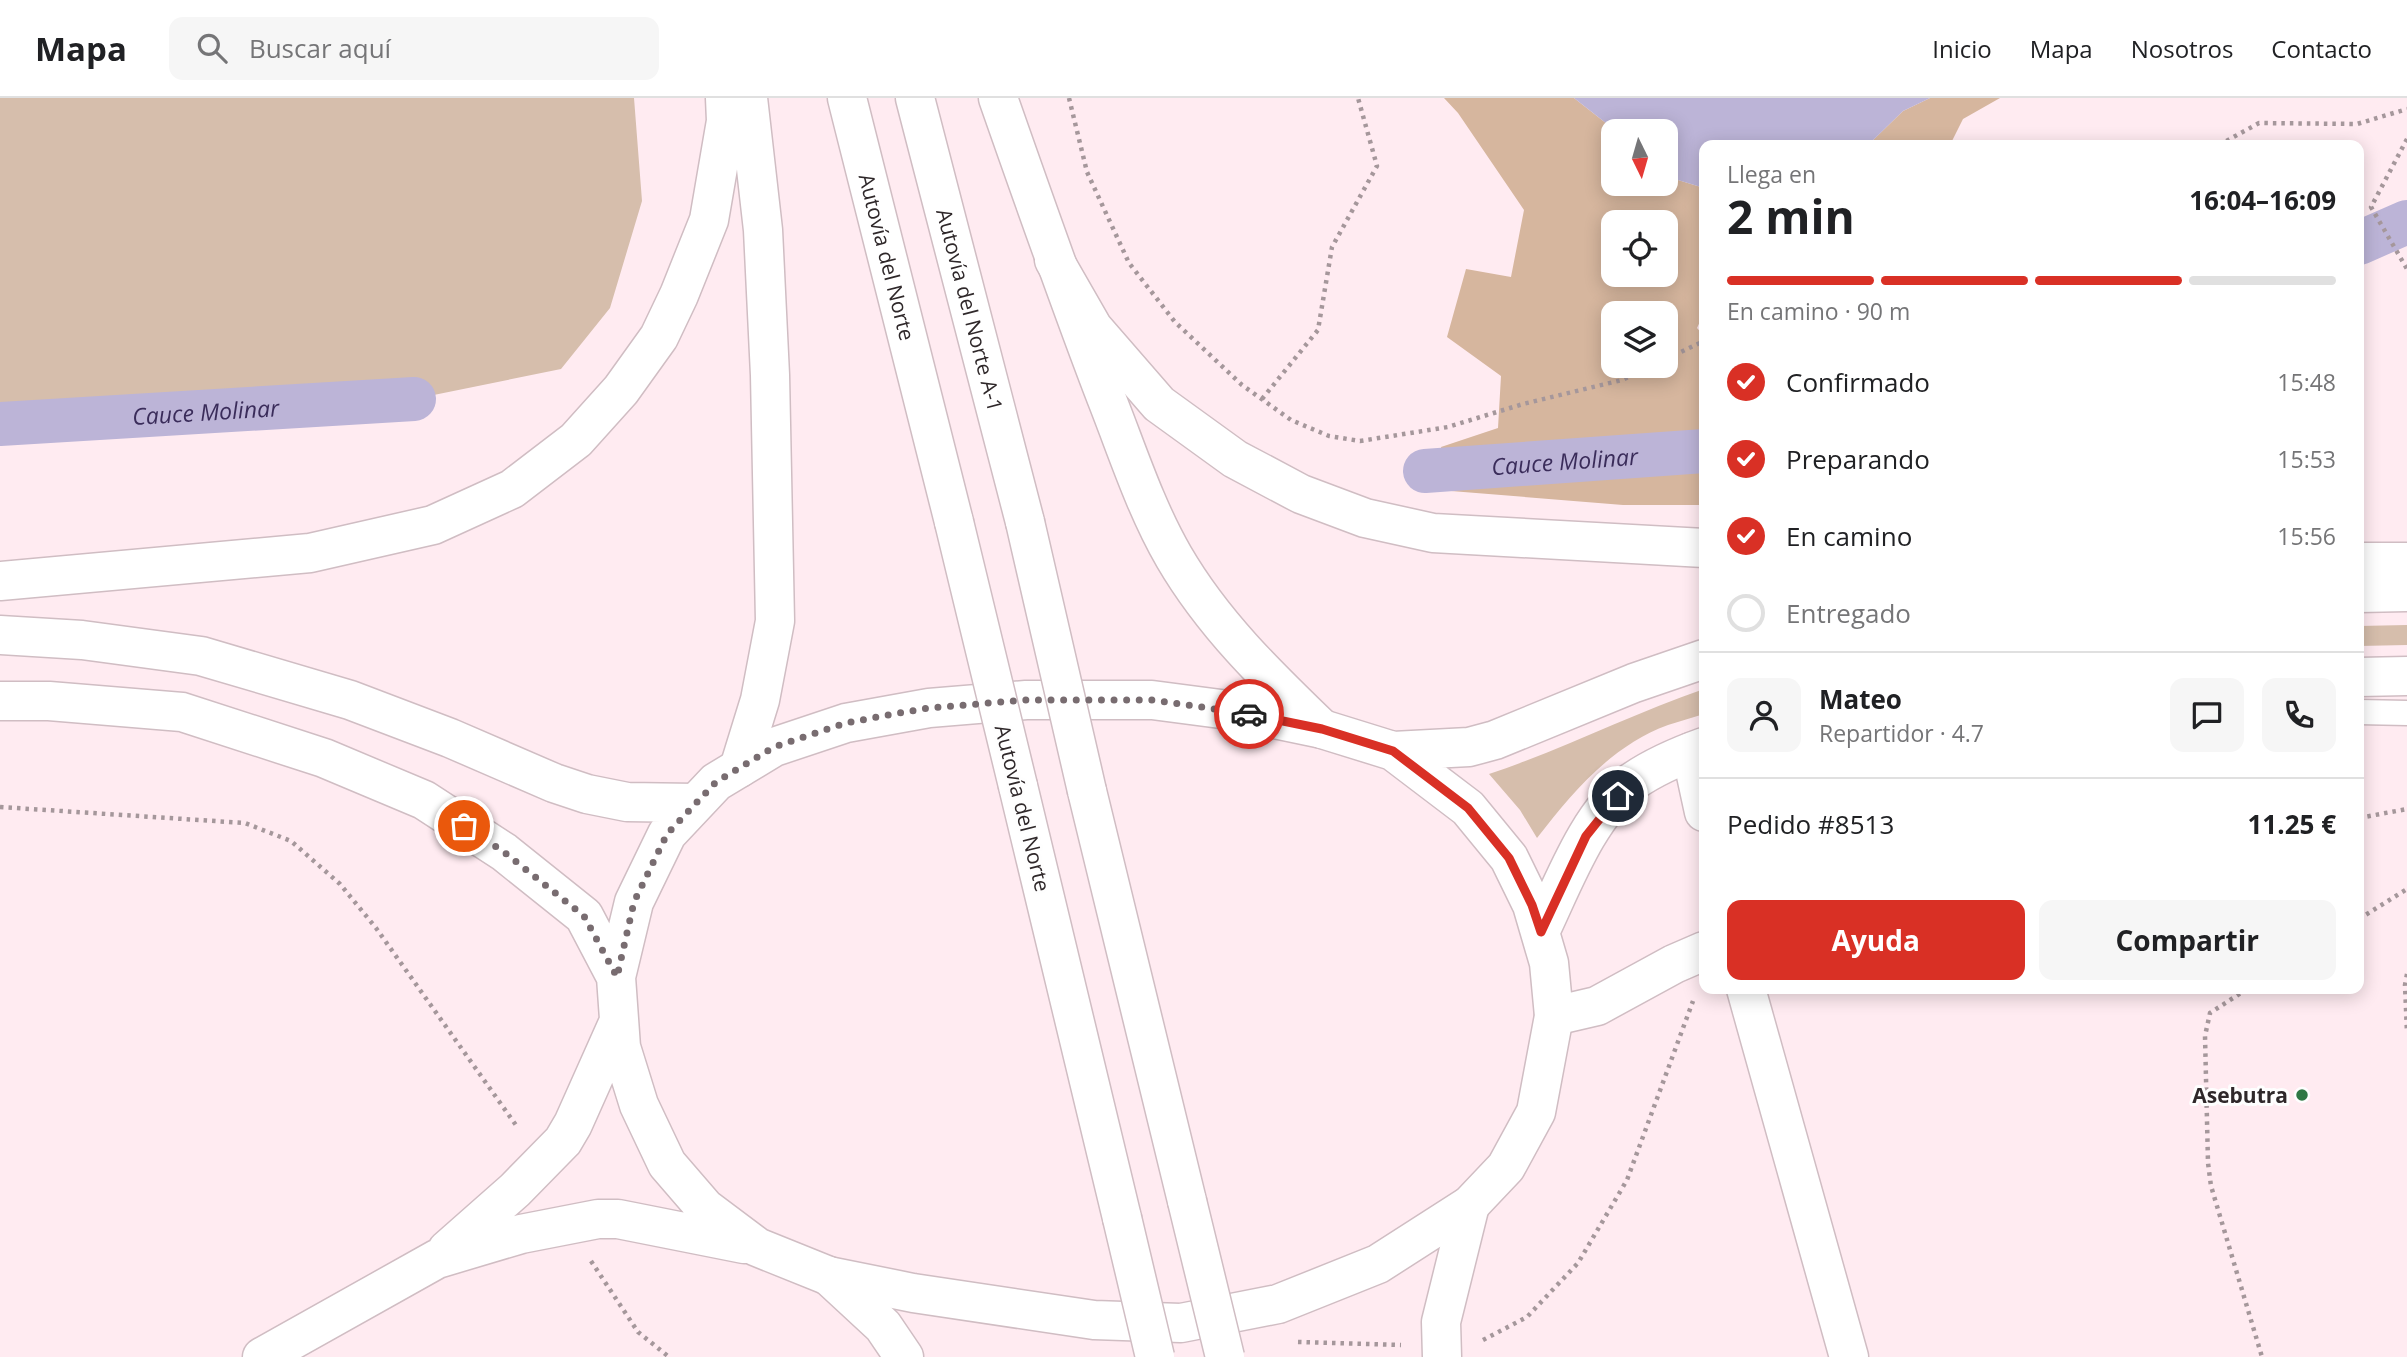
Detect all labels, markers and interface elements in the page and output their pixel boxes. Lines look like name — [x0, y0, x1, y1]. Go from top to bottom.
search box — [169, 17, 659, 80]
text: Mapa — [35, 26, 127, 71]
icon: search — [193, 29, 231, 67]
text: Buscar aquí — [249, 30, 391, 66]
text: Inicio — [1932, 32, 1992, 65]
text: Mapa — [2030, 32, 2093, 65]
text: Nosotros — [2131, 32, 2233, 65]
text: Contacto — [2271, 32, 2372, 65]
north arrow — [1601, 119, 1678, 196]
map controls — [1601, 119, 1678, 378]
text: Llega en — [1727, 158, 1816, 190]
street label: Autovía del Norte — [853, 171, 922, 343]
text: 16:04–16:09 — [2189, 182, 2336, 218]
text: 2 min — [1727, 185, 1855, 247]
street label: Autovía del Norte A-1 — [930, 206, 1010, 414]
button: locate — [1601, 210, 1678, 287]
text: En camino · 90 m — [1727, 295, 1910, 327]
button: layers — [1601, 301, 1678, 378]
icon: check — [1727, 363, 1765, 401]
text: Confirmado — [1786, 364, 1930, 400]
text: 15:48 — [2277, 366, 2336, 398]
water label: Cauce Molinar — [131, 391, 281, 432]
water label: Cauce Molinar — [1490, 440, 1640, 482]
icon: check — [1727, 440, 1765, 478]
text: Preparando — [1786, 441, 1930, 477]
text: 15:53 — [2277, 443, 2336, 475]
icon: check — [1727, 517, 1765, 555]
text: En camino — [1786, 518, 1912, 554]
text: 15:56 — [2277, 520, 2336, 552]
text: Entregado — [1786, 595, 1911, 631]
button: person — [1727, 678, 1801, 752]
button: chat — [2170, 678, 2244, 752]
button: phone — [2262, 678, 2336, 752]
courier — [1214, 679, 1284, 749]
text: Mateo — [1819, 681, 1902, 717]
icon: car — [1230, 695, 1268, 733]
text: Repartidor · 4.7 — [1819, 717, 1984, 749]
street label: Autovía del Norte — [989, 722, 1057, 894]
pin — [1588, 766, 1648, 826]
icon: home — [1599, 777, 1637, 815]
pin — [434, 796, 494, 856]
text: Pedido #8513 — [1727, 806, 1894, 842]
text: 11.25 € — [2248, 806, 2336, 842]
icon: bag — [445, 807, 483, 845]
button: Ayuda — [1727, 900, 2025, 980]
button: Compartir — [2039, 900, 2336, 980]
place label: Asebutra — [2192, 1081, 2288, 1109]
marker: Asebutra — [2294, 1087, 2310, 1103]

